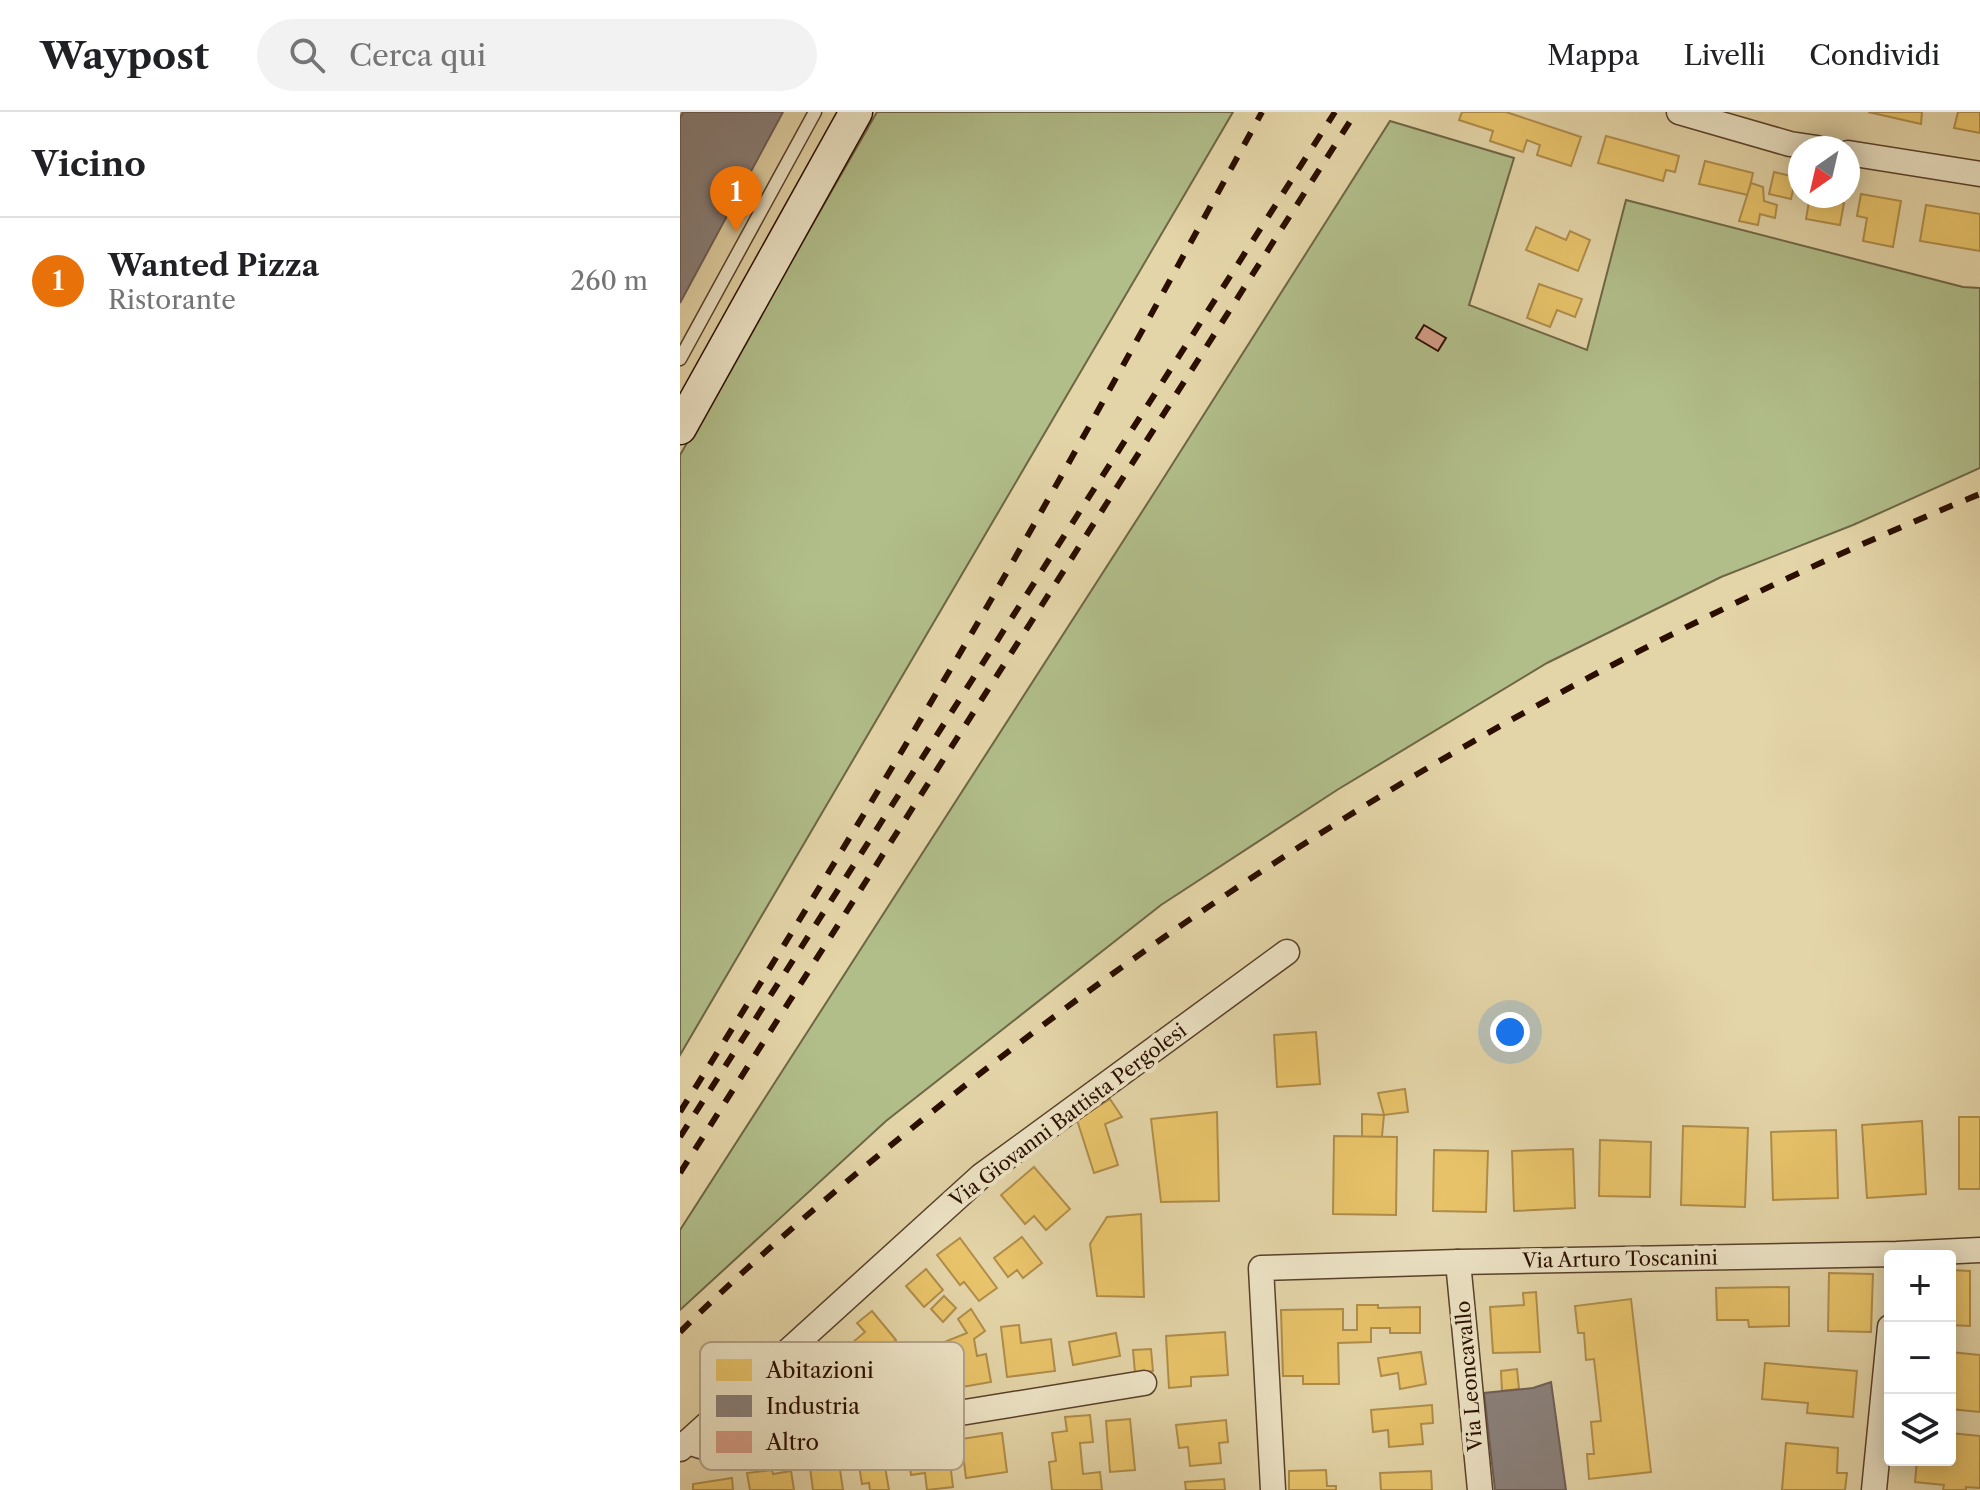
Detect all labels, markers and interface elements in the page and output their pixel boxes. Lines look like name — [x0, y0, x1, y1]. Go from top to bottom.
search box — [257, 19, 817, 91]
text: Waypost — [40, 32, 209, 79]
icon: search — [285, 33, 329, 77]
text: Cerca qui — [349, 37, 486, 74]
text: Mappa — [1547, 38, 1639, 72]
text: Livelli — [1683, 38, 1765, 72]
text: Condividi — [1809, 38, 1940, 72]
north arrow — [1788, 136, 1860, 208]
text: Vicino — [32, 143, 146, 185]
pin: 1 — [710, 166, 762, 232]
text: Wanted Pizza — [108, 247, 319, 284]
text: 1 — [52, 265, 64, 297]
text: 260 m — [570, 265, 648, 297]
text: Ristorante — [108, 284, 236, 316]
your location — [1490, 1012, 1530, 1052]
street label: Via Giovanni Battista Pergolesi — [944, 1018, 1191, 1213]
street label: Via Arturo Toscanini — [1521, 1245, 1718, 1273]
map controls — [1884, 1250, 1956, 1466]
button: + — [1884, 1250, 1956, 1322]
street label: Via Leoncavallo — [1450, 1300, 1488, 1453]
button: − — [1884, 1322, 1956, 1394]
legend — [700, 1342, 964, 1470]
text: Abitazioni — [765, 1357, 874, 1384]
text: Industria — [766, 1393, 860, 1420]
button: layers — [1884, 1394, 1956, 1466]
text: Altro — [765, 1429, 819, 1456]

